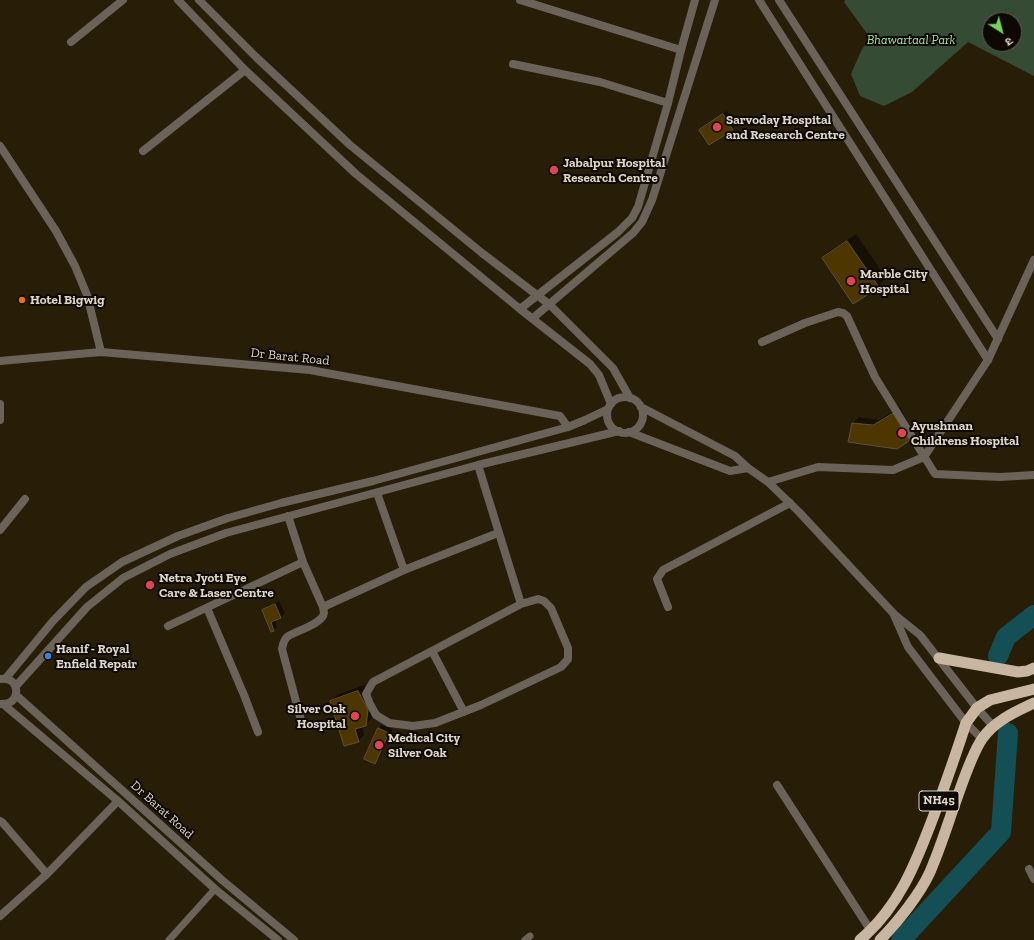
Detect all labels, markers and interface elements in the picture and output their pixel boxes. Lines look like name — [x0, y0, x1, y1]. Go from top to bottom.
north arrow — [982, 12, 1022, 52]
park label: Bhawartaal Park — [867, 32, 955, 48]
text: उ — [1002, 34, 1015, 48]
place label: Sarvoday Hospital and Research Centre — [726, 112, 845, 143]
marker: Sarvoday Hospital and Research Centre — [711, 121, 723, 133]
place label: Jabalpur Hospital Research Centre — [563, 155, 665, 186]
marker: Jabalpur Hospital Research Centre — [548, 164, 560, 176]
place label: Marble City Hospital — [860, 266, 928, 297]
marker: Marble City Hospital — [845, 275, 857, 287]
place label: Hotel Bigwig — [30, 292, 105, 308]
marker: Hotel Bigwig — [17, 295, 27, 305]
street label: Dr Barat Road — [250, 345, 330, 369]
place label: Ayushman Childrens Hospital — [911, 418, 1019, 449]
marker: Ayushman Childrens Hospital — [896, 427, 908, 439]
place label: Netra Jyoti Eye Care & Laser Centre — [159, 570, 274, 601]
marker: Netra Jyoti Eye Care & Laser Centre — [144, 579, 156, 591]
place label: Hanif - Royal Enfield Repair — [56, 641, 137, 672]
marker: Hanif - Royal Enfield Repair — [43, 651, 53, 661]
place label: Silver Oak Hospital — [287, 701, 346, 732]
marker: Silver Oak Hospital — [349, 710, 361, 722]
place label: Medical City Silver Oak — [388, 730, 460, 761]
marker: Medical City Silver Oak — [373, 739, 385, 751]
street label: Dr Barat Road — [127, 778, 197, 842]
road number: NH45 — [919, 791, 959, 811]

